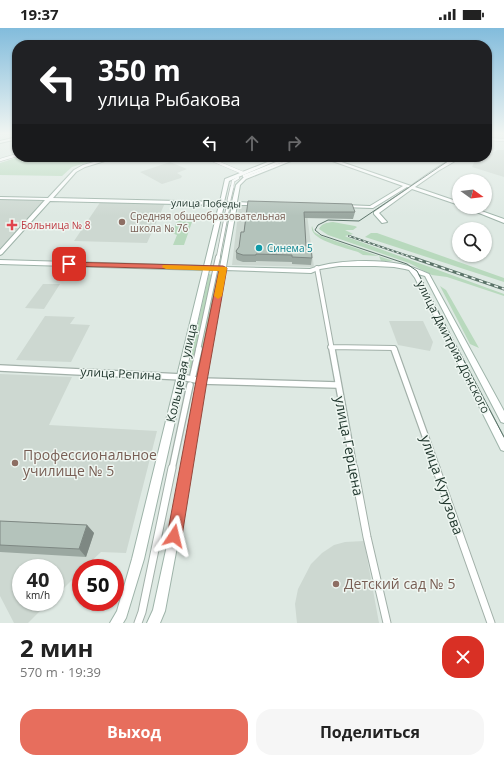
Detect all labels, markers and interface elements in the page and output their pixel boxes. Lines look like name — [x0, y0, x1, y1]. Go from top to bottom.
text: 19:37 — [20, 4, 59, 24]
text: 350 m — [98, 51, 181, 89]
icon: left — [32, 56, 84, 108]
text: улица Рыбакова — [98, 87, 241, 111]
icon: left — [199, 132, 221, 154]
icon: ahead — [241, 132, 263, 154]
icon: right — [283, 132, 305, 154]
north arrow — [452, 174, 492, 214]
map controls — [452, 174, 492, 262]
street label: улица Победы — [171, 195, 241, 211]
place label: Средняя общеобразовательная школа № 76 — [130, 209, 285, 235]
marker: Средняя общеобразовательная школа № 76 — [117, 217, 127, 227]
place label: Больница № 8 — [21, 218, 91, 232]
marker: Больница № 8 — [6, 219, 18, 231]
button: search — [452, 222, 492, 262]
place label: Синема 5 — [267, 241, 313, 255]
marker: Синема 5 — [254, 243, 264, 253]
pin — [52, 247, 86, 281]
icon: arrive — [58, 253, 80, 275]
street label: улица Дмитрия Донского — [412, 277, 494, 416]
street label: Кольцевая улица — [162, 322, 201, 424]
street label: улица Репина — [80, 363, 162, 384]
street label: улица Герцена — [331, 394, 368, 497]
street label: улица Кутузова — [417, 432, 468, 537]
place label: Профессиональное училище № 5 — [23, 445, 157, 480]
marker: Профессиональное училище № 5 — [10, 458, 20, 468]
position arrow — [153, 515, 195, 557]
speed limit sign: 50 — [72, 559, 124, 611]
text: 40 — [27, 566, 49, 593]
place label: Детский сад № 5 — [344, 574, 455, 593]
marker: Детский сад № 5 — [331, 579, 341, 589]
text: km/h — [26, 588, 50, 602]
text: 2 мин — [20, 631, 93, 664]
button: close — [442, 636, 484, 678]
text: 570 m · 19:39 — [20, 663, 101, 681]
button: Выход — [20, 709, 248, 755]
button: Поделиться — [256, 709, 484, 755]

